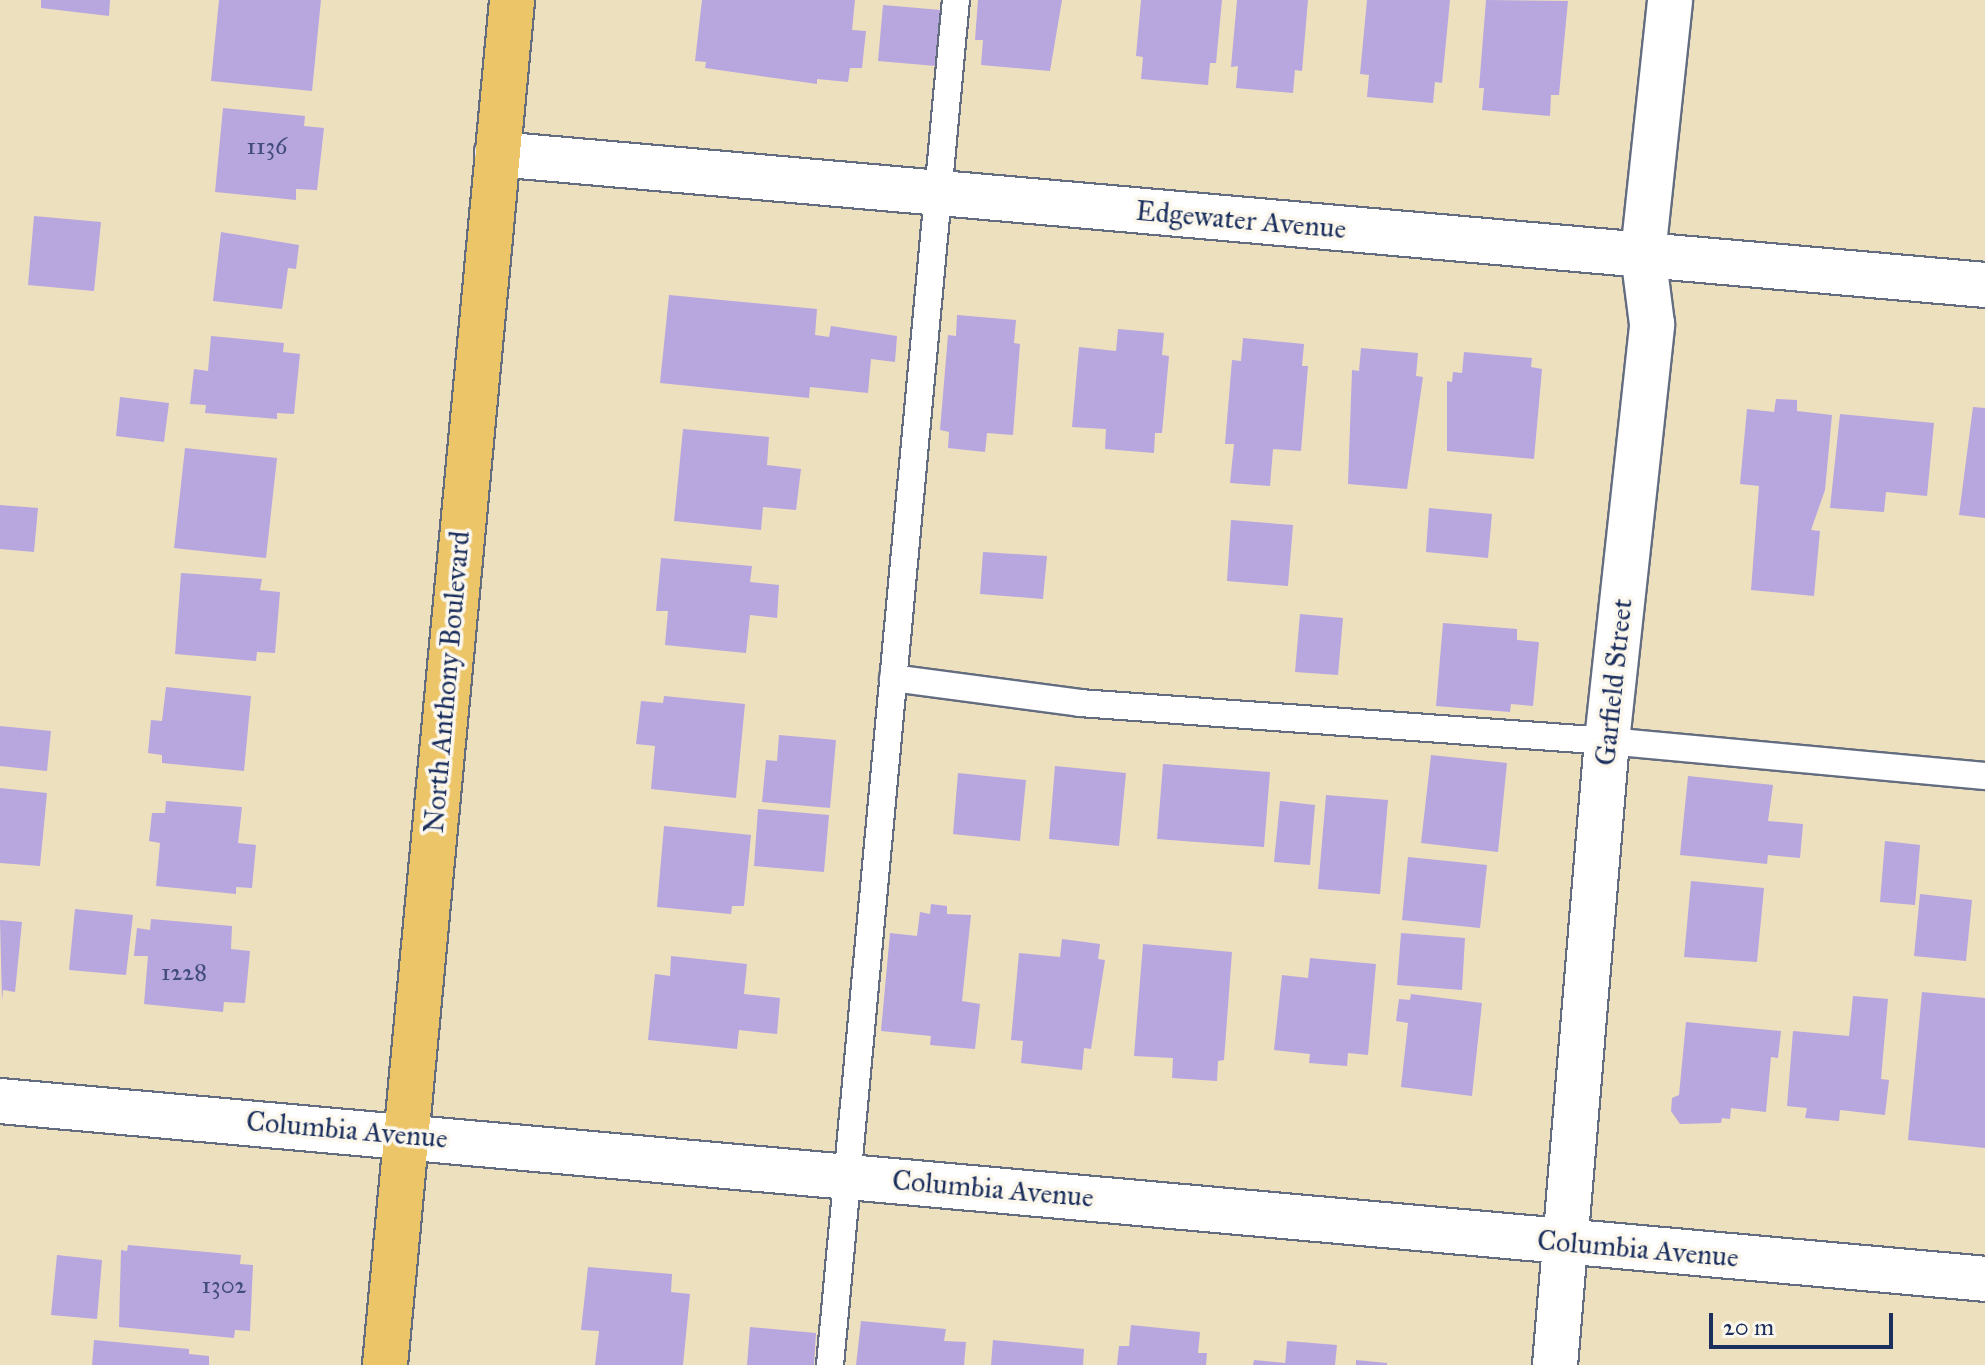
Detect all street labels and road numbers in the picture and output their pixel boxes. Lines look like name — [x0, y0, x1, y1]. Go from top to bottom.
street label: Edgewater Avenue — [1134, 194, 1348, 246]
street label: North Anthony Boulevard — [417, 529, 477, 835]
street label: Garfield Street — [1589, 597, 1639, 767]
street label: Columbia Avenue — [245, 1104, 449, 1156]
street label: Columbia Avenue — [891, 1163, 1095, 1215]
street label: Columbia Avenue — [1536, 1223, 1740, 1275]

